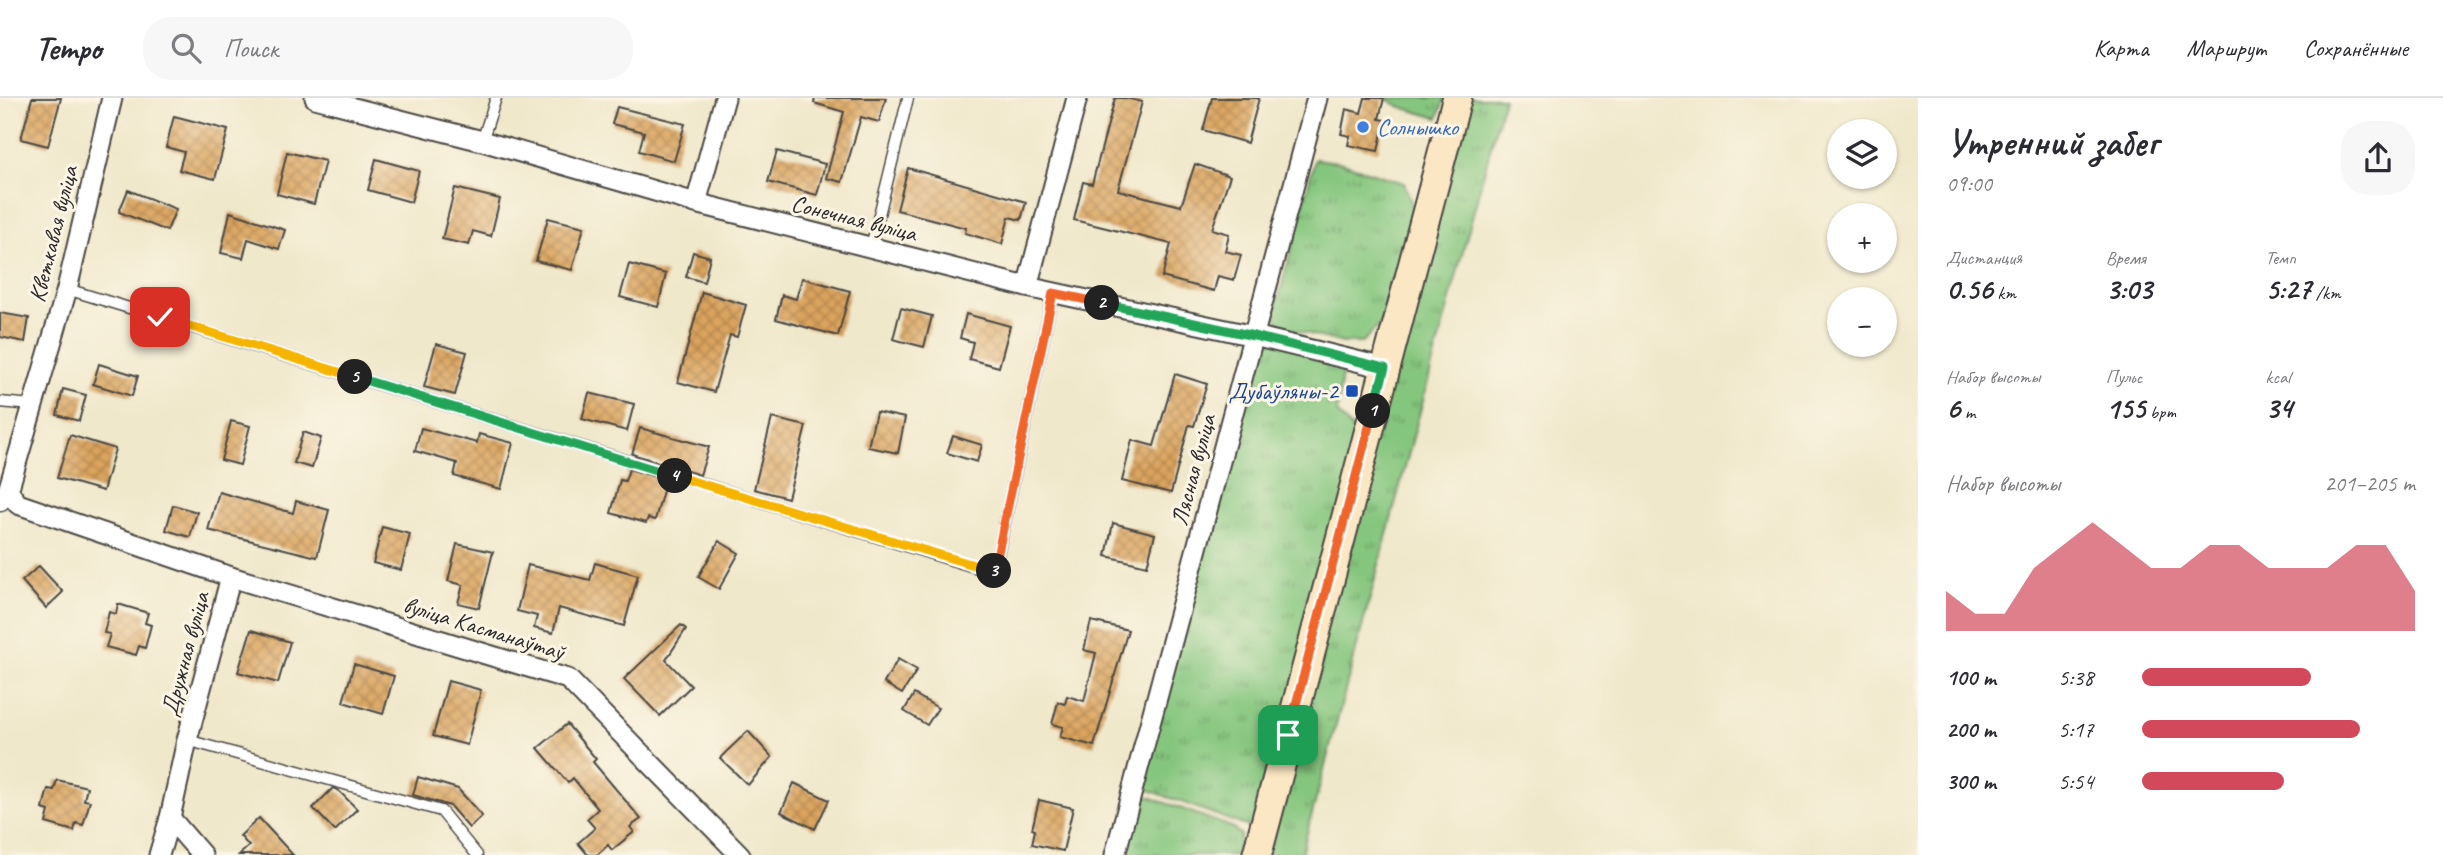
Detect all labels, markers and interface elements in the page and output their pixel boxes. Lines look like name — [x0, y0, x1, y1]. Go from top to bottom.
search box — [143, 17, 633, 80]
text: Tempo — [35, 27, 101, 69]
icon: search — [167, 29, 205, 67]
text: Поиск — [223, 32, 278, 65]
text: Карта — [2094, 33, 2149, 63]
text: Маршрут — [2187, 33, 2266, 63]
text: Сохранённые — [2304, 33, 2408, 63]
place label: Солнышко — [1377, 112, 1460, 142]
marker: Солнышко — [1355, 119, 1371, 135]
map controls — [1827, 119, 1897, 357]
button: layers — [1827, 119, 1897, 189]
text: Утренний забег — [1946, 119, 2158, 166]
button: share — [2341, 121, 2415, 195]
street label: Кветкавая вуліца — [22, 161, 85, 305]
text: 09:00 — [1946, 169, 1992, 198]
street label: Сонечная вуліца — [788, 188, 921, 248]
button: + — [1827, 203, 1897, 273]
text: Дистанция — [1946, 246, 2022, 270]
text: Время — [2106, 246, 2146, 270]
text: Темп — [2265, 246, 2296, 270]
text: 0.56 — [1946, 270, 1993, 308]
text: 3:03 — [2106, 270, 2152, 308]
text: 5:27 — [2265, 270, 2311, 308]
text: km — [1993, 281, 2016, 305]
text: /km — [2311, 281, 2341, 305]
pin: 2 — [1084, 286, 1120, 320]
pin — [130, 287, 190, 347]
button: − — [1827, 287, 1897, 357]
text: 2 — [1097, 290, 1106, 314]
icon: check — [141, 298, 179, 336]
pin: 5 — [338, 360, 372, 394]
text: 5 — [350, 364, 359, 388]
text: Набор высоты — [1946, 365, 2040, 389]
text: Пульс — [2106, 365, 2142, 389]
text: kcal — [2265, 365, 2290, 389]
place label: Дубаўляны-2 — [1228, 376, 1340, 406]
marker: Дубаўляны-2 — [1344, 383, 1360, 399]
text: 6 — [1946, 389, 1960, 427]
text: 155 — [2106, 389, 2145, 427]
text: 34 — [2265, 389, 2292, 427]
pin: 1 — [1356, 394, 1390, 428]
text: 1 — [1368, 398, 1377, 422]
text: m — [1960, 400, 1975, 424]
text: bpm — [2145, 400, 2176, 424]
street label: Лясная вуліца — [1164, 410, 1223, 529]
pin: 4 — [658, 458, 692, 494]
text: 4 — [670, 463, 679, 487]
text: Набор высоты — [1946, 469, 2060, 498]
text: 201–205 m — [2324, 469, 2415, 498]
pin: 3 — [976, 554, 1012, 588]
text: 3 — [989, 558, 998, 582]
street label: Дружная вуліца — [154, 587, 216, 719]
street label: вуліца Касманаўтаў — [400, 589, 570, 667]
text: 100 m — [1946, 663, 1996, 692]
text: 5:38 — [2058, 663, 2094, 692]
pin — [1258, 705, 1318, 765]
text: 200 m — [1946, 715, 1996, 744]
text: 5:17 — [2058, 715, 2094, 744]
icon: arrive — [1269, 716, 1307, 754]
text: 300 m — [1946, 767, 1996, 796]
text: 5:54 — [2058, 767, 2094, 796]

